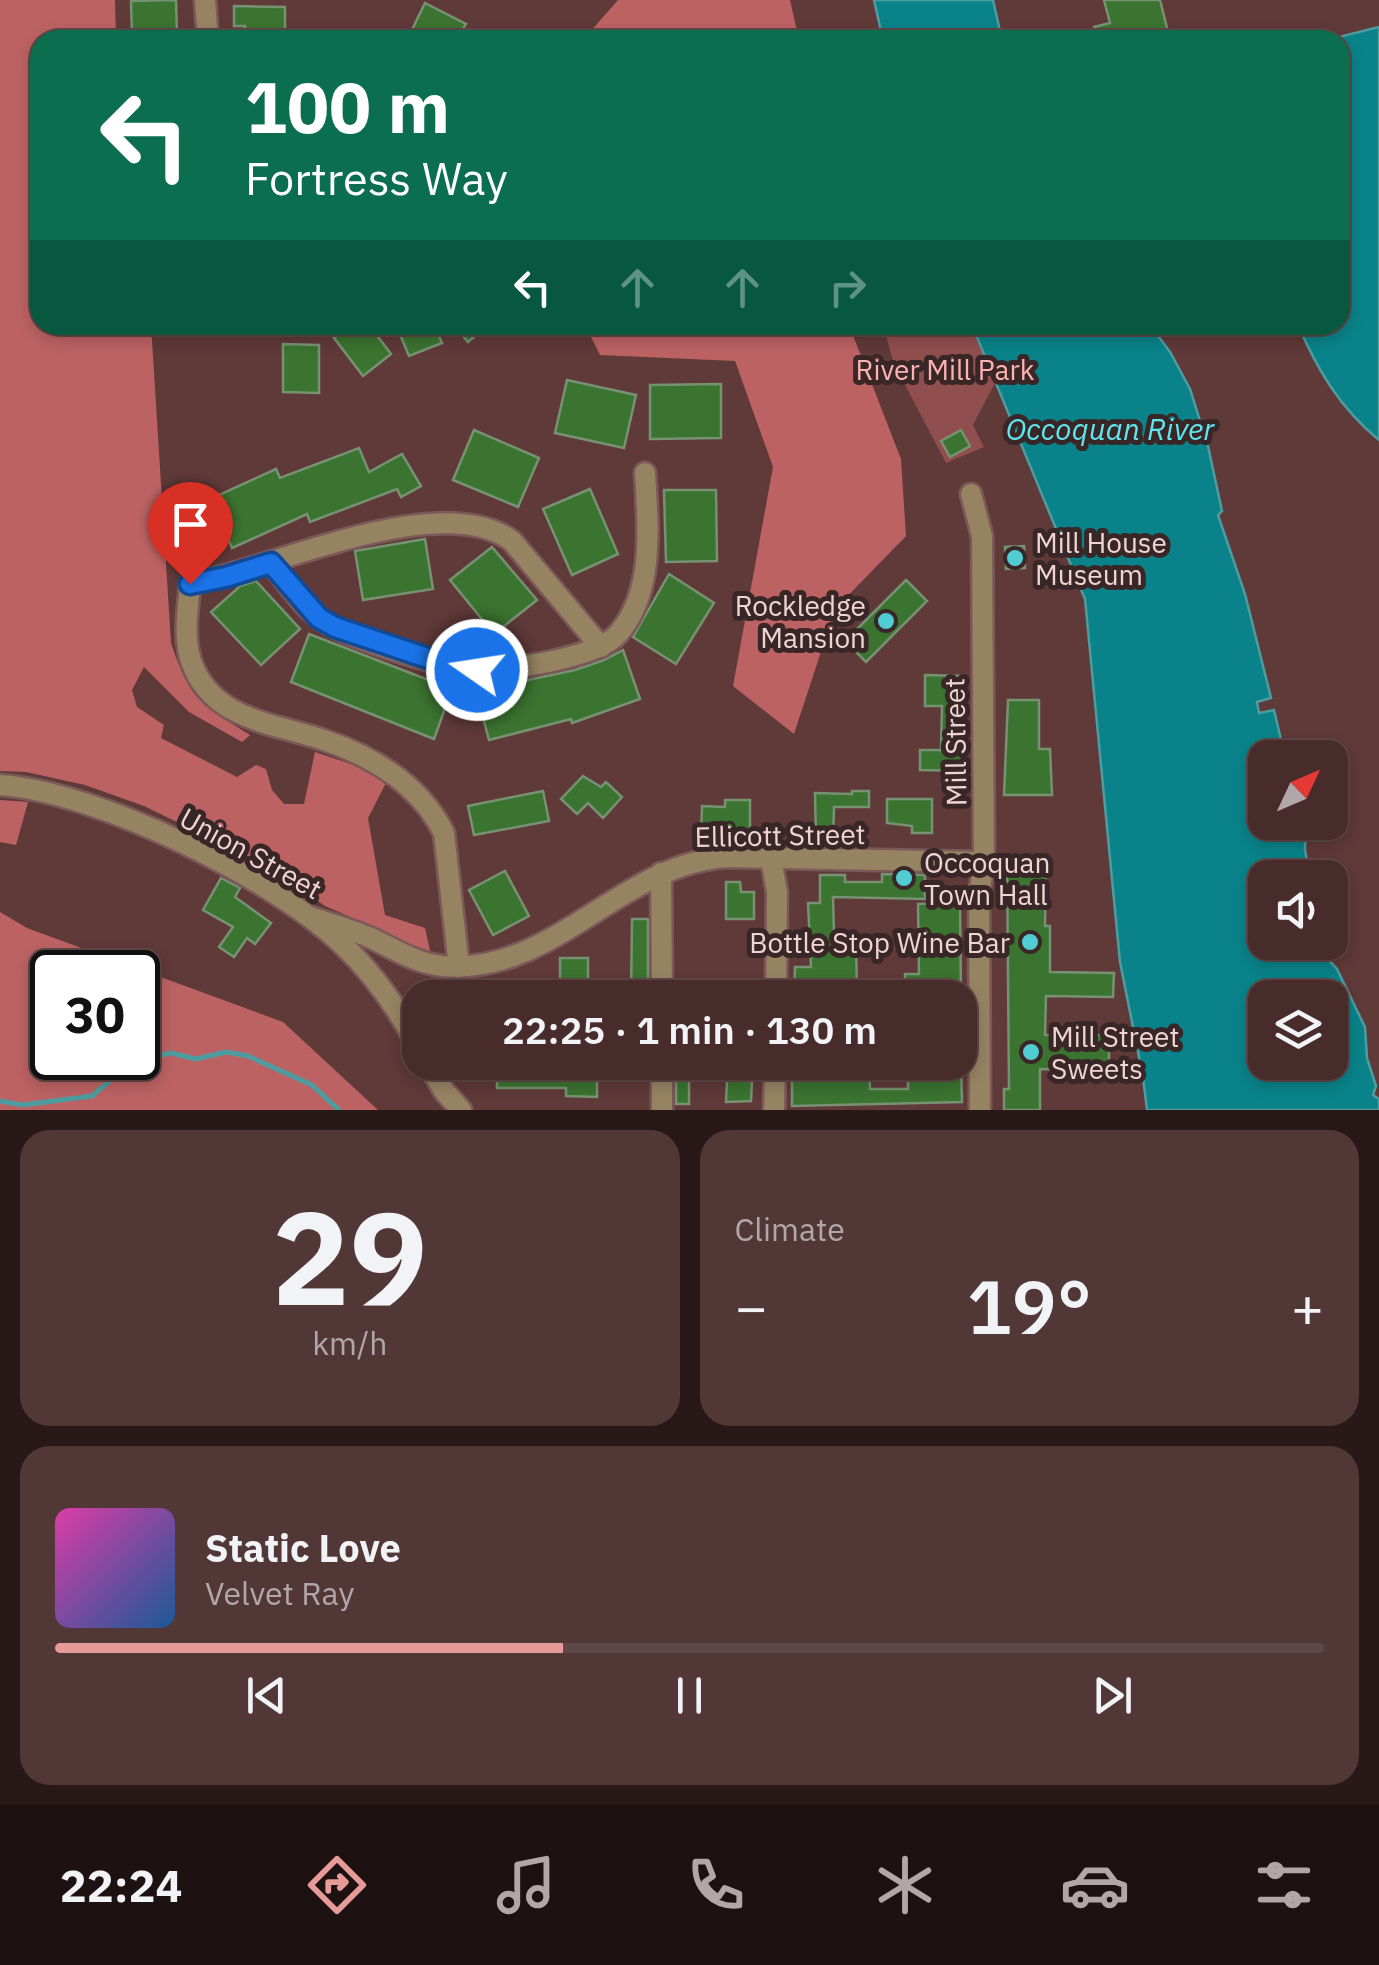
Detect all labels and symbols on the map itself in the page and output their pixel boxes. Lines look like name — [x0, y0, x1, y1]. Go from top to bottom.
park label: River Mill Park — [856, 351, 1035, 388]
water label: Occoquan River — [1006, 409, 1215, 448]
pin — [148, 482, 233, 585]
place label: Mill House Museum — [1035, 524, 1167, 593]
marker: Mill House Museum — [1004, 547, 1026, 569]
place label: Rockledge Mansion — [735, 587, 866, 656]
marker: Rockledge Mansion — [875, 610, 897, 632]
position arrow — [425, 618, 529, 722]
street label: Mill Street — [935, 678, 975, 806]
north arrow — [1248, 740, 1348, 840]
street label: Union Street — [173, 799, 329, 907]
street label: Ellicott Street — [694, 815, 866, 855]
place label: Occoquan Town Hall — [924, 844, 1050, 913]
marker: Occoquan Town Hall — [893, 867, 915, 889]
place label: Bottle Stop Wine Bar — [749, 924, 1010, 961]
marker: Bottle Stop Wine Bar — [1019, 931, 1041, 953]
speed limit sign: 30 — [30, 950, 160, 1080]
place label: Mill Street Sweets — [1051, 1018, 1179, 1087]
marker: Mill Street Sweets — [1020, 1041, 1042, 1063]

